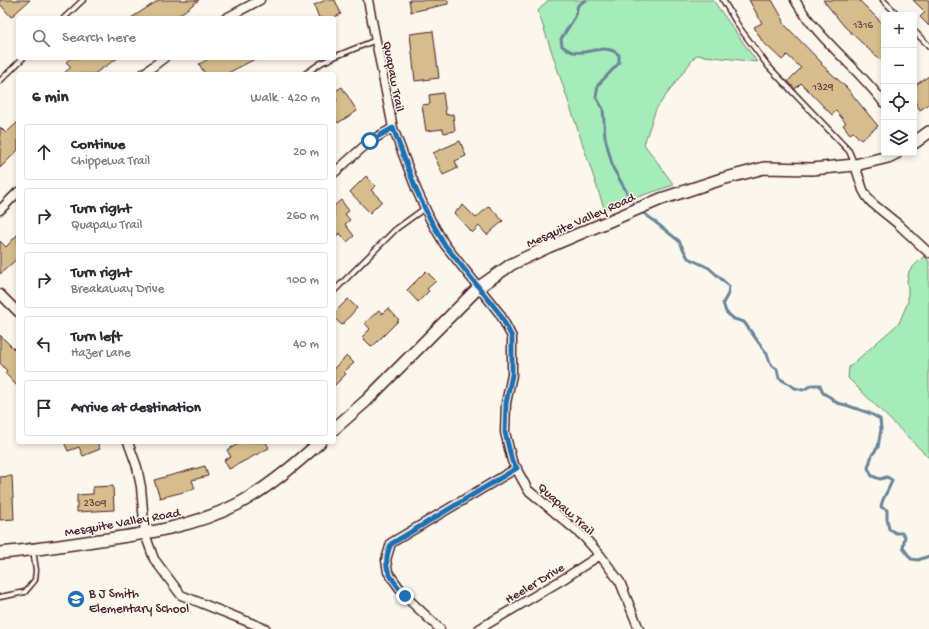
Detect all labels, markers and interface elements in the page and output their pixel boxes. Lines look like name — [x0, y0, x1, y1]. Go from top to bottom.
map controls — [881, 12, 917, 156]
button: + — [881, 12, 917, 48]
search box — [16, 16, 336, 60]
house number: 1316 — [852, 20, 874, 32]
icon: search — [30, 27, 52, 49]
text: Search here — [62, 29, 136, 47]
street label: Quapaw Trail — [378, 40, 407, 113]
button: − — [881, 48, 917, 84]
house number: 1329 — [811, 82, 834, 94]
button: locate — [881, 84, 917, 120]
text: 6 min — [32, 88, 68, 108]
text: Walk · 420 m — [251, 91, 320, 106]
button: layers — [881, 120, 917, 156]
route start — [361, 132, 379, 150]
text: Continue — [71, 136, 125, 154]
icon: ahead — [33, 141, 55, 163]
text: 20 m — [293, 145, 319, 160]
text: Chippewa Trail — [71, 154, 150, 169]
street label: Mesquite Valley Road — [524, 190, 639, 252]
text: Turn right — [71, 200, 131, 218]
icon: right — [33, 205, 55, 227]
text: 260 m — [286, 209, 319, 224]
text: Quapaw Trail — [71, 218, 142, 233]
text: Turn right — [71, 264, 131, 282]
icon: right — [33, 269, 55, 291]
text: 100 m — [287, 273, 319, 288]
text: Breakaway Drive — [71, 282, 164, 297]
text: Turn left — [71, 328, 122, 346]
icon: left — [33, 333, 55, 355]
text: 40 m — [293, 337, 319, 352]
text: Hazer Lane — [71, 346, 131, 361]
icon: arrive — [33, 397, 55, 419]
text: Arrive at destination — [71, 399, 201, 417]
street label: Quapaw Trail — [534, 480, 597, 539]
house number: 2309 — [84, 498, 107, 510]
street label: Mesquite Valley Road — [63, 506, 183, 541]
street label: Heeler Drive — [503, 560, 568, 608]
place label: B J Smith Elementary School — [88, 587, 189, 617]
route end — [396, 587, 414, 605]
school or university icon: B J Smith Elementary School — [66, 589, 86, 609]

